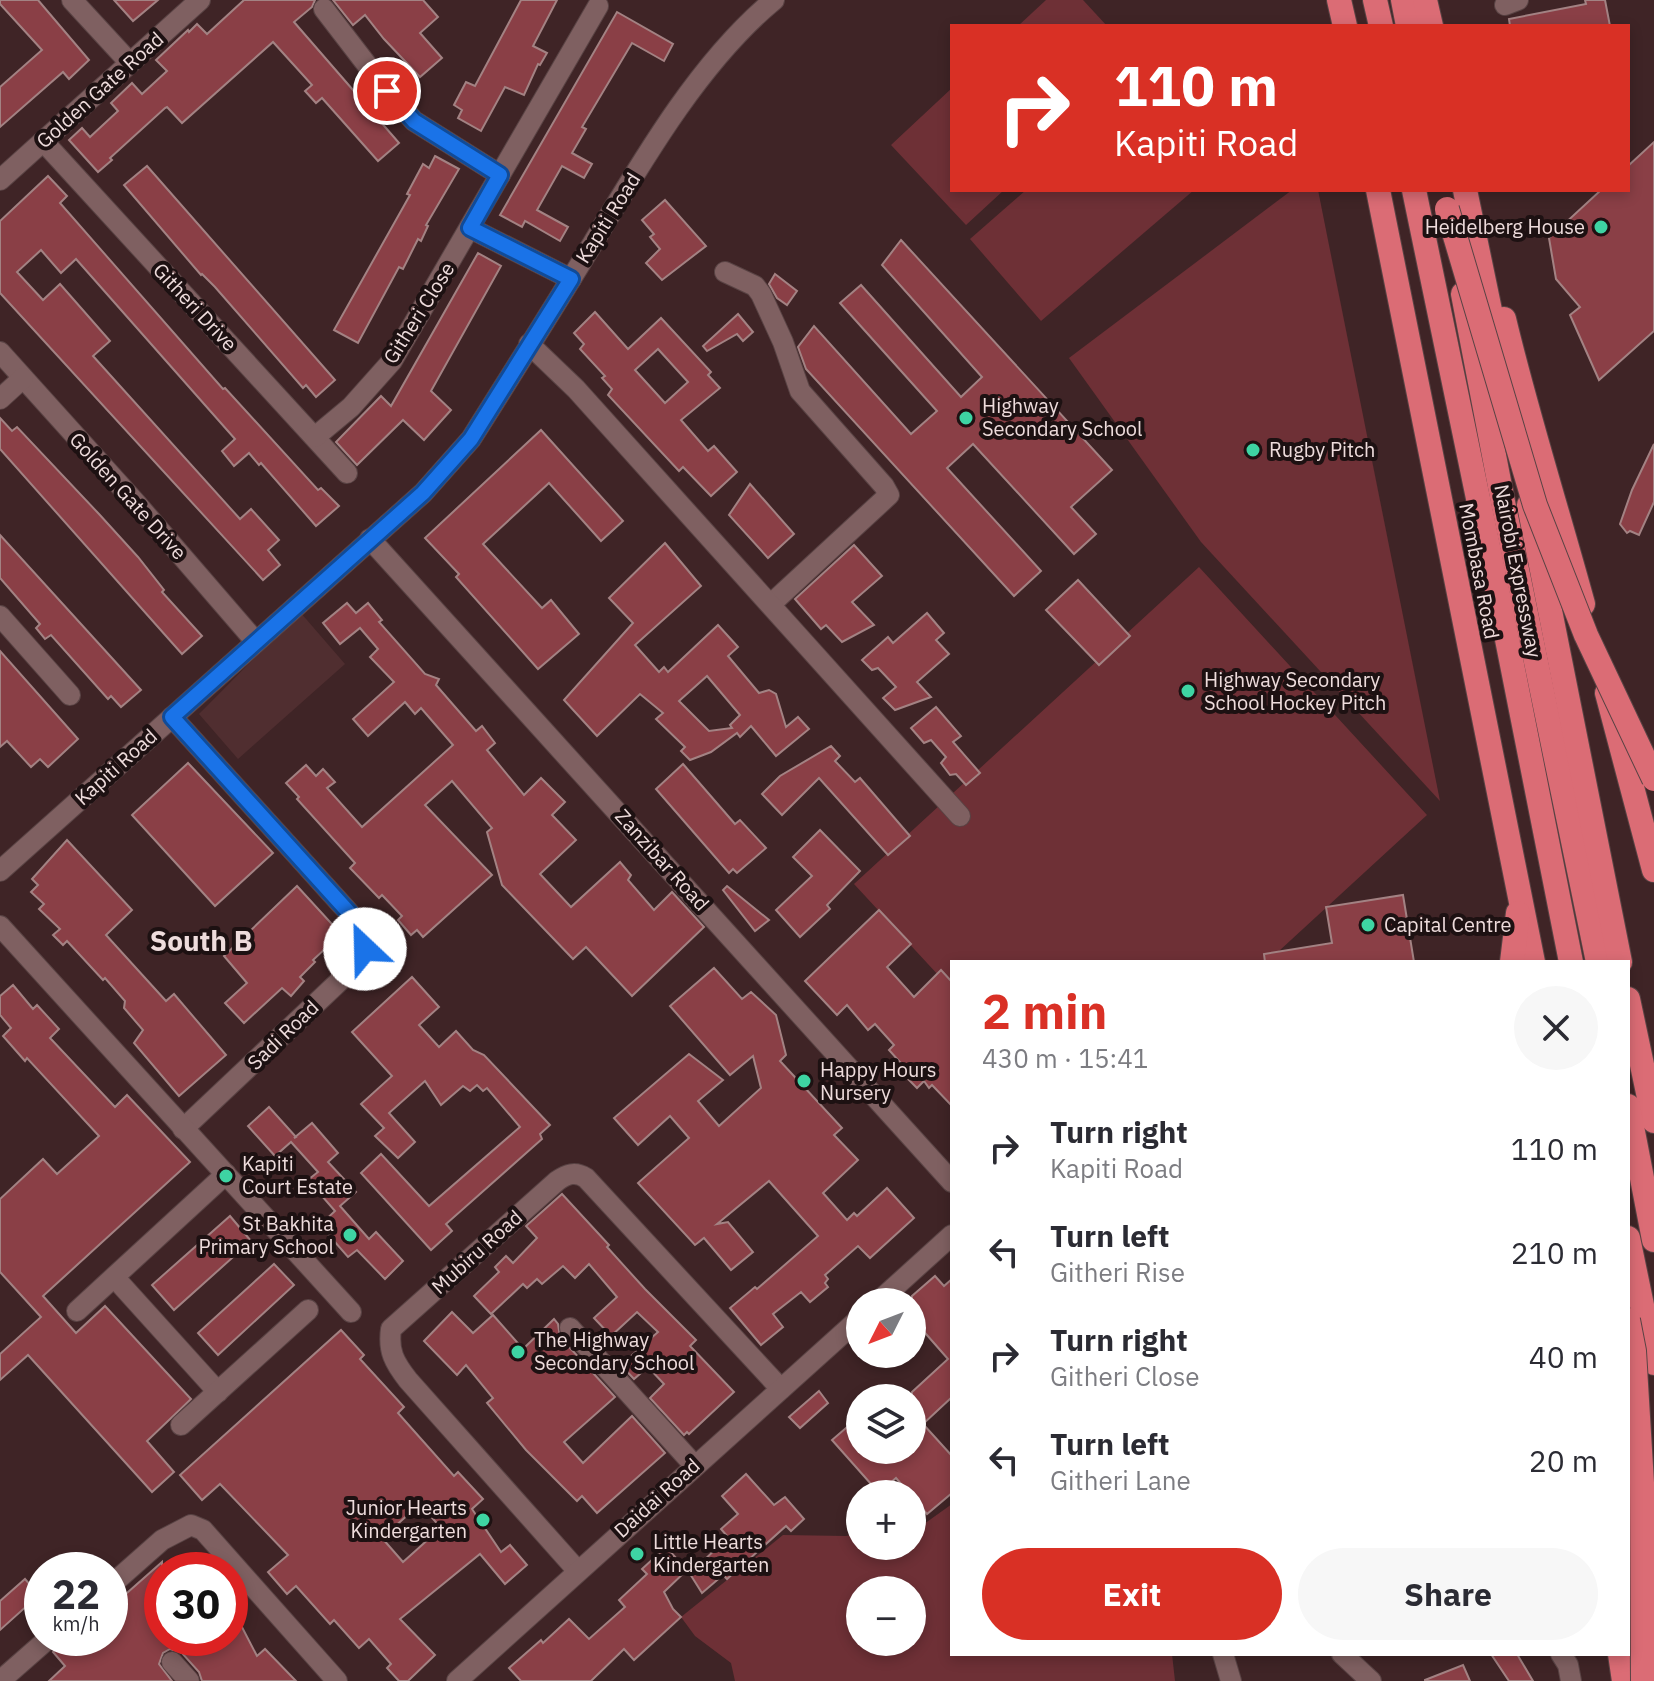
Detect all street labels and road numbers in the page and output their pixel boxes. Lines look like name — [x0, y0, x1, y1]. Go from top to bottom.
street label: Golden Gate Road — [30, 25, 169, 154]
street label: Kapiti Road — [569, 167, 646, 268]
street label: Githeri Drive — [147, 257, 243, 357]
street label: Githeri Close — [377, 257, 461, 369]
street label: Golden Gate Drive — [64, 426, 193, 565]
street label: Nairobi Expressway — [1488, 482, 1549, 660]
street label: Mombasa Road — [1453, 500, 1506, 641]
street label: Kapiti Road — [69, 722, 163, 811]
street label: Zanzibar Road — [609, 803, 715, 916]
street label: Sadi Road — [241, 994, 324, 1075]
street label: Mubiru Road — [425, 1204, 528, 1300]
street label: Daidai Road — [608, 1452, 705, 1543]

